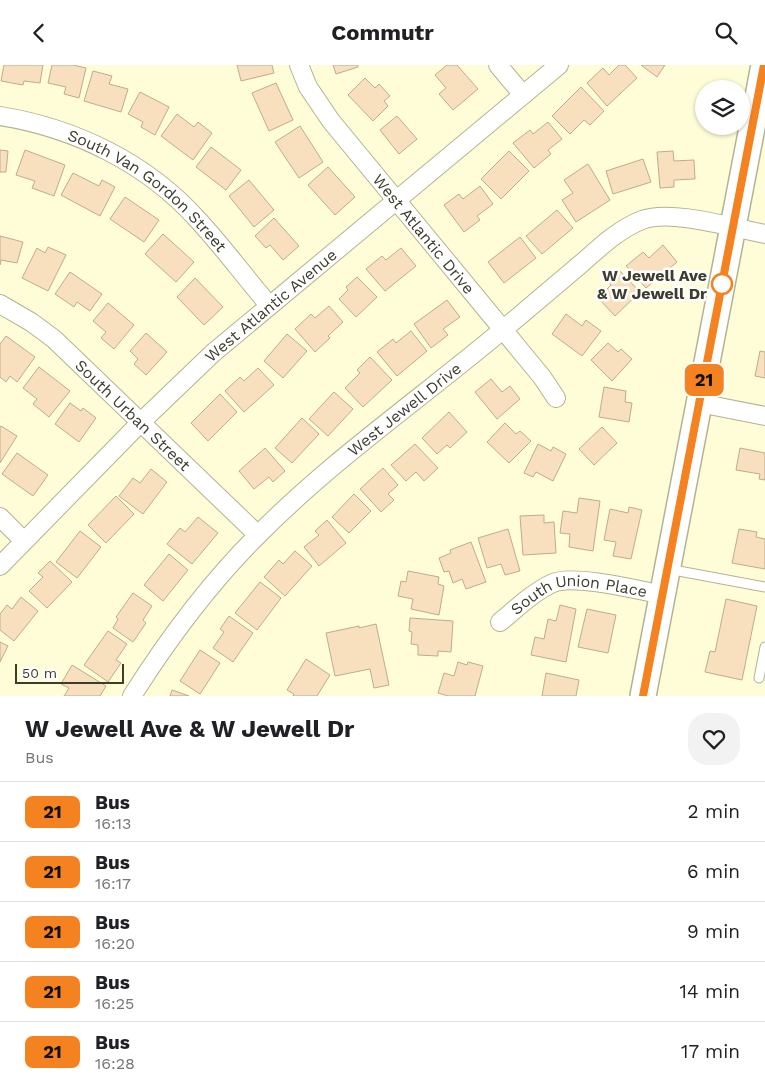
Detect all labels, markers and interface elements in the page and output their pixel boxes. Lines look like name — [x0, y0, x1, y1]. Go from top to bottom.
icon: back — [25, 19, 53, 47]
icon: search — [712, 19, 740, 47]
text: Commutr — [331, 20, 434, 45]
map controls — [695, 80, 750, 135]
button: layers — [695, 80, 750, 135]
street label: South Van Gordon Street — [65, 125, 231, 256]
street label: West Atlantic Drive — [369, 170, 479, 298]
street label: West Atlantic Avenue — [201, 245, 341, 366]
place label: W Jewell Ave & W Jewell Dr — [597, 266, 707, 303]
marker: W Jewell Ave & W Jewell Dr — [711, 273, 733, 295]
street label: South Urban Street — [71, 356, 194, 475]
street label: West Jewell Drive — [344, 359, 465, 460]
line badge: 21 — [682, 364, 726, 396]
text: 21 — [695, 369, 713, 390]
street label: South Union Place — [507, 571, 649, 619]
scale bar — [15, 661, 124, 684]
text: 50 m — [22, 665, 57, 681]
button: heart — [688, 713, 740, 765]
text: W Jewell Ave & W Jewell Dr — [25, 715, 354, 743]
text: Bus — [25, 748, 54, 767]
text: Bus — [95, 791, 130, 814]
text: 2 min — [688, 800, 740, 823]
text: 21 — [43, 801, 62, 822]
text: 16:13 — [95, 814, 131, 833]
text: Bus — [95, 851, 130, 874]
text: 6 min — [687, 860, 740, 883]
text: 21 — [43, 861, 62, 882]
text: 16:17 — [95, 874, 131, 893]
text: Bus — [95, 911, 130, 934]
text: 9 min — [687, 920, 740, 943]
text: 21 — [43, 921, 62, 942]
text: 16:20 — [95, 934, 135, 953]
text: Bus — [95, 971, 130, 994]
text: 14 min — [680, 980, 740, 1003]
text: 21 — [43, 981, 62, 1002]
text: 16:25 — [95, 994, 134, 1013]
text: Bus — [95, 1031, 130, 1054]
text: 17 min — [681, 1040, 740, 1063]
text: 21 — [43, 1041, 62, 1062]
text: 16:28 — [95, 1054, 135, 1073]

